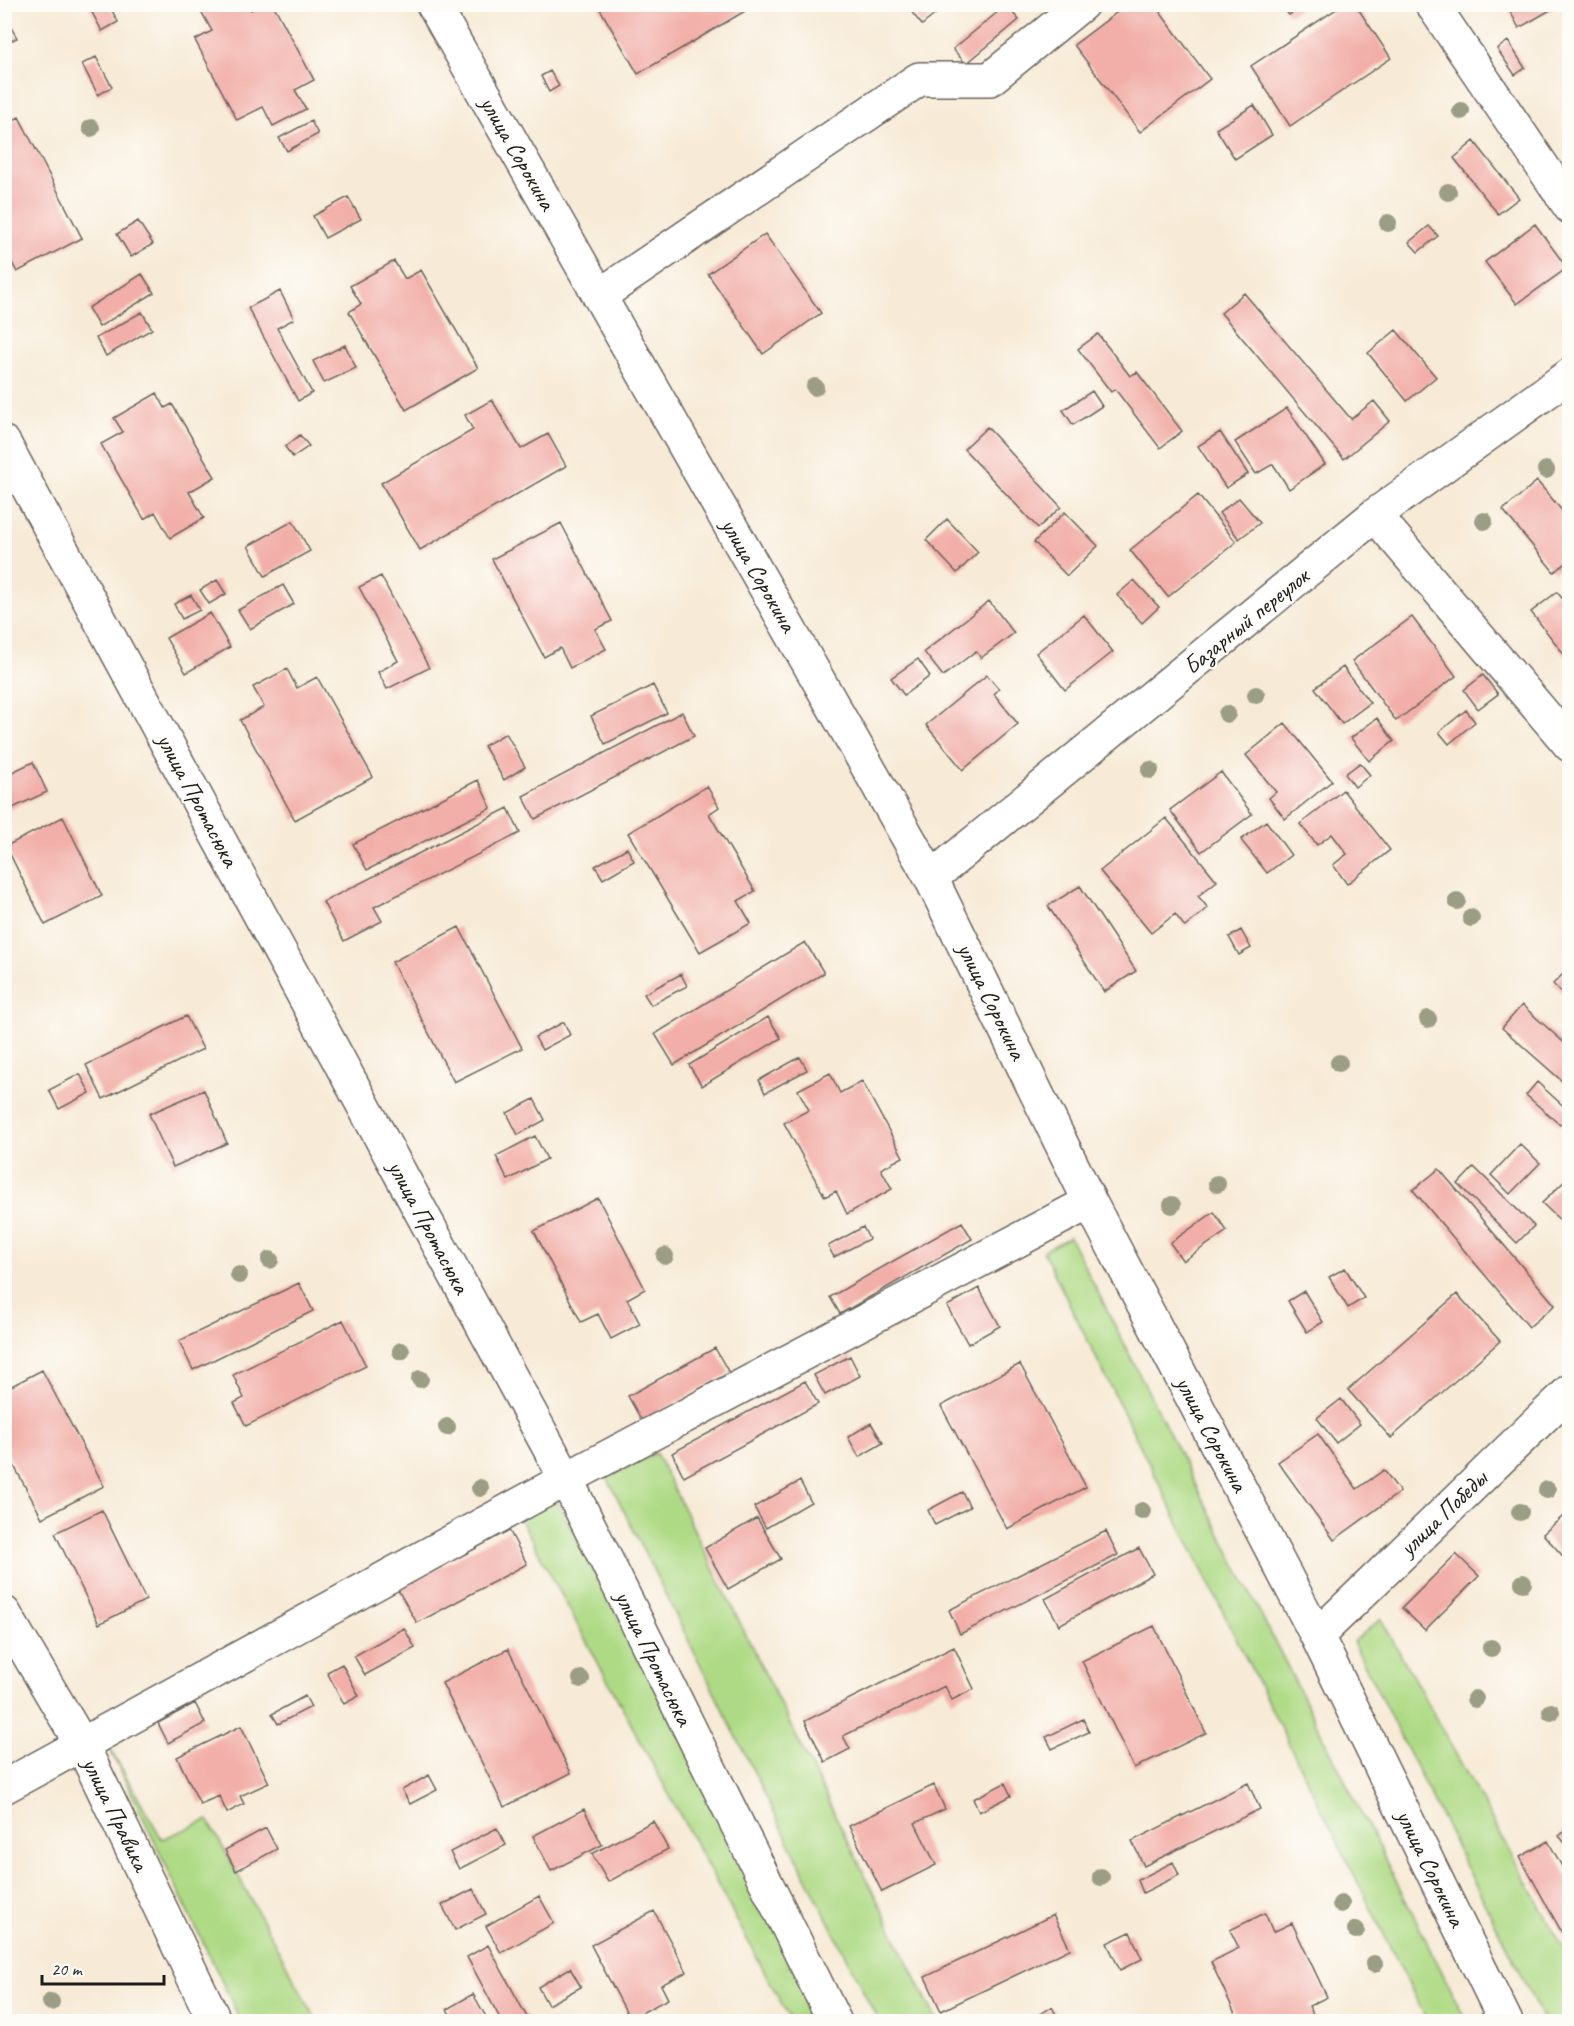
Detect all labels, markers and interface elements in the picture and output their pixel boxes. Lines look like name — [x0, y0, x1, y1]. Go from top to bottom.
street label: улица Сорокина — [472, 89, 563, 217]
street label: улица Сорокина — [713, 511, 804, 639]
street label: Базарный переулок — [1177, 560, 1317, 682]
street label: улица Протасюка — [149, 726, 246, 873]
street label: улица Сорокина — [950, 936, 1034, 1066]
street label: улица Протасюка — [380, 1153, 477, 1300]
street label: улица Сорокина — [1168, 1369, 1256, 1498]
street label: улица Победы — [1391, 1462, 1495, 1564]
street label: улица Протасюка — [607, 1584, 700, 1732]
street label: улица Правика — [75, 1751, 157, 1878]
street label: улица Сорокина — [1389, 1803, 1473, 1933]
scale bar — [42, 1948, 164, 1986]
text: 20 m — [51, 1958, 84, 1980]

